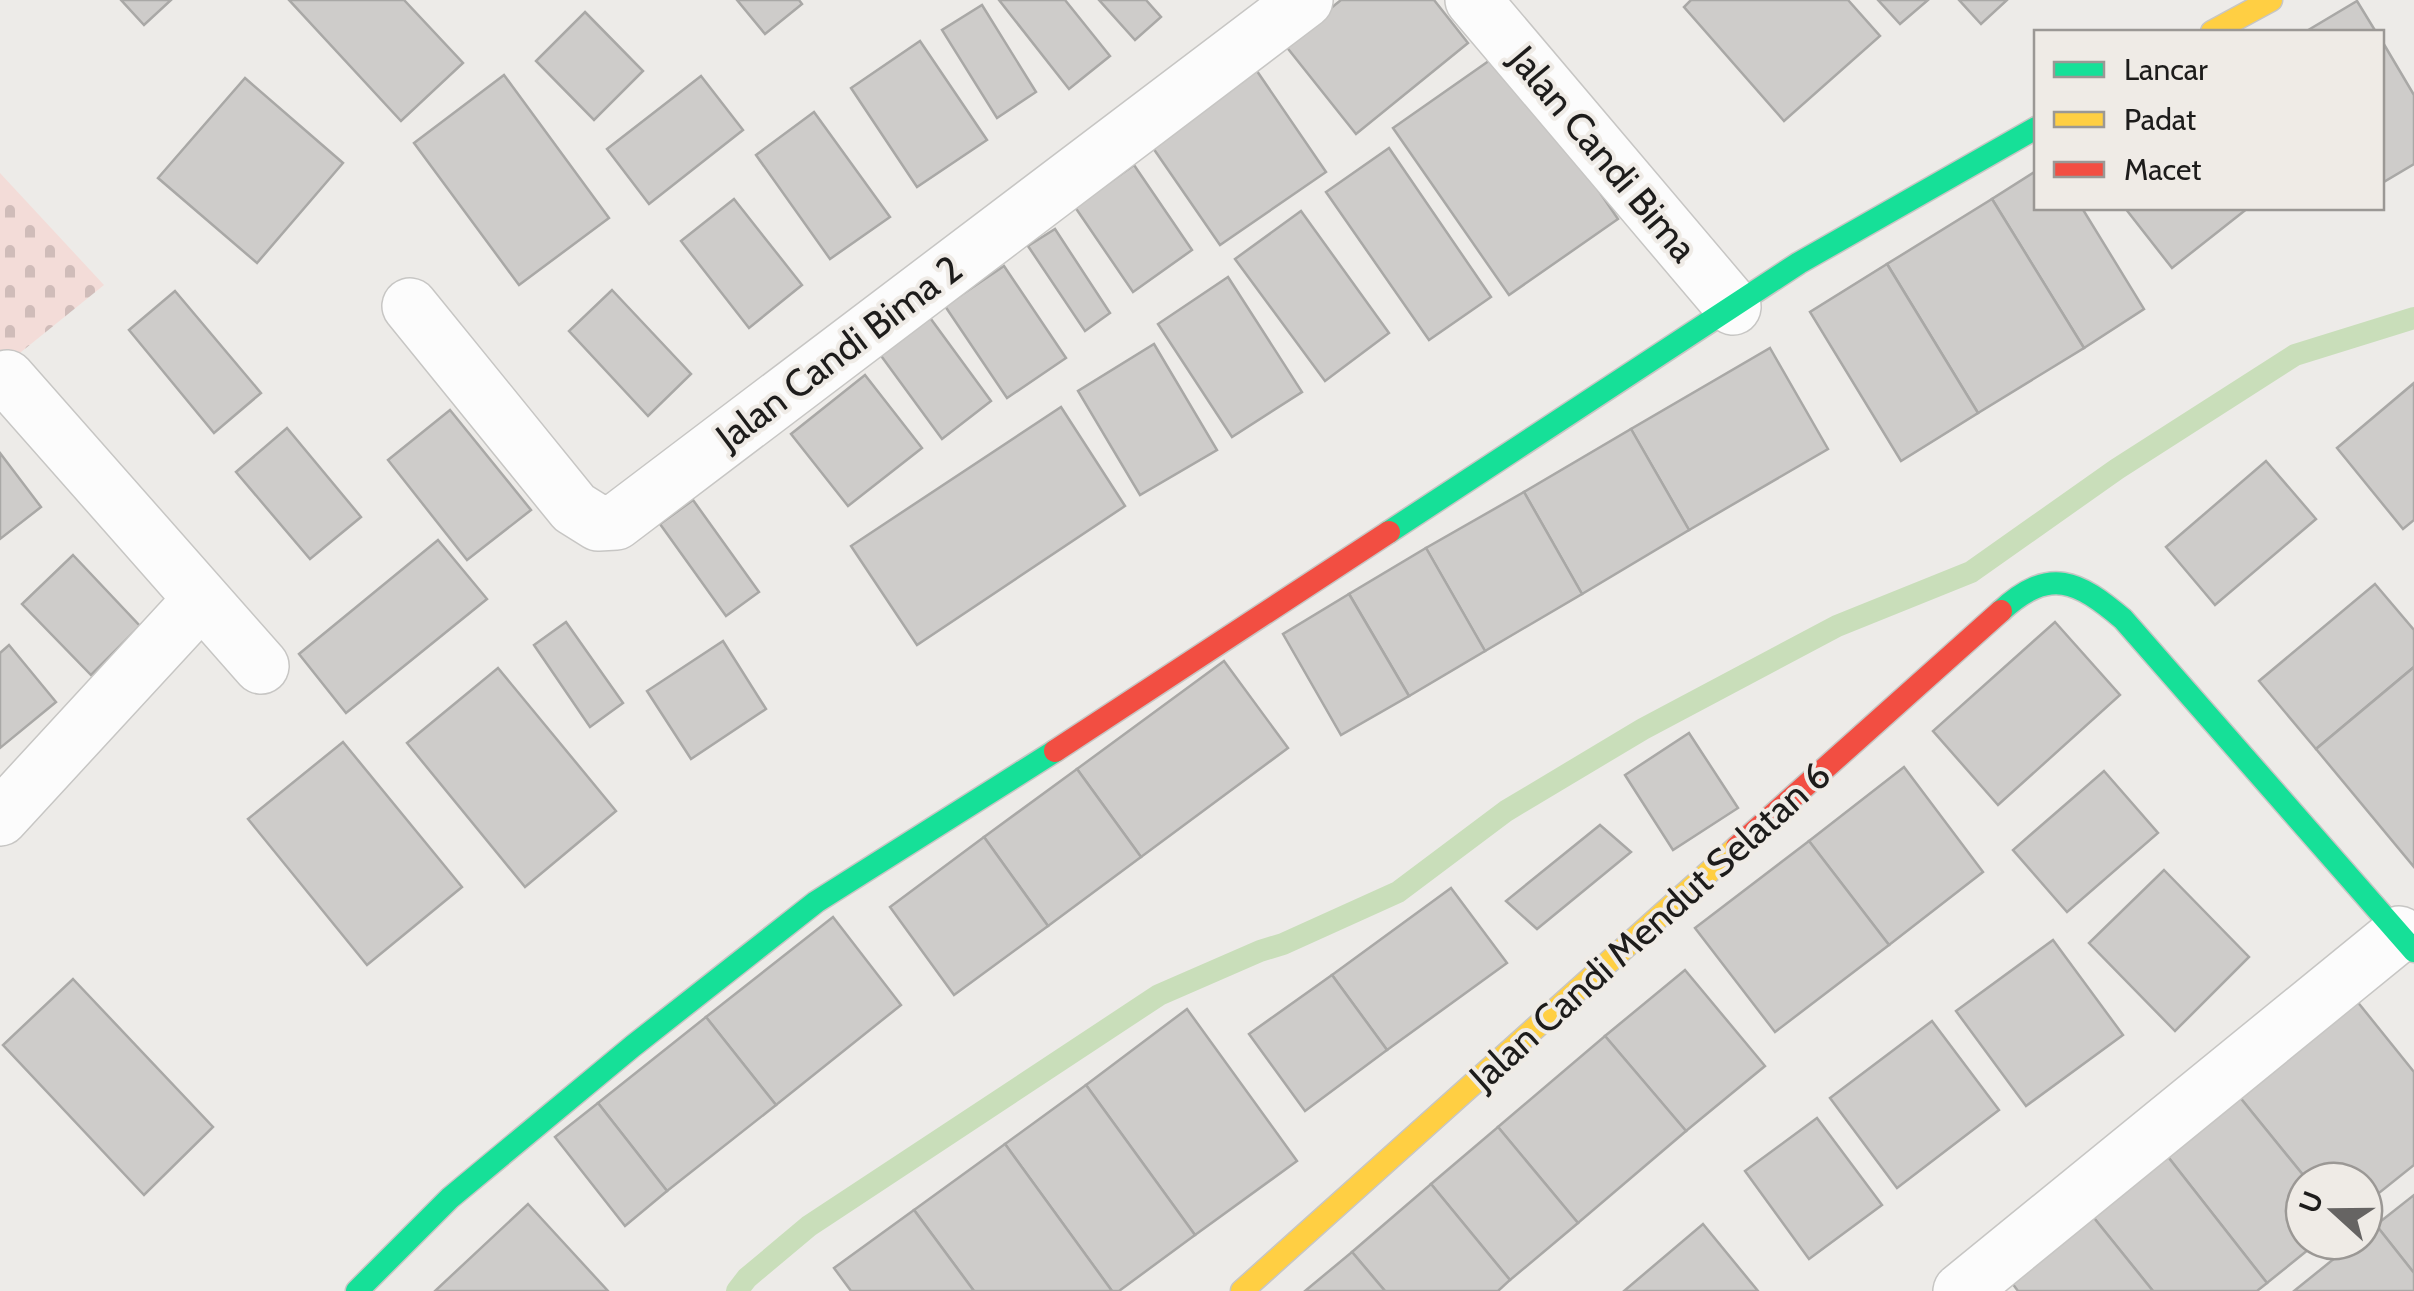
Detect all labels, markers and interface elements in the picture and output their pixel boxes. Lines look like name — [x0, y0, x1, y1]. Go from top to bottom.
legend — [2034, 30, 2384, 210]
street label: Jalan Candi Bima — [1499, 35, 1707, 271]
text: Lancar — [2124, 51, 2208, 88]
text: Padat — [2124, 101, 2196, 138]
text: Macet — [2124, 151, 2201, 188]
street label: Jalan Candi Bima 2 — [706, 245, 971, 461]
street label: Jalan Candi Mendut Selatan 6 — [1459, 751, 1840, 1101]
north arrow — [2284, 1161, 2384, 1261]
text: U — [2291, 1187, 2330, 1218]

